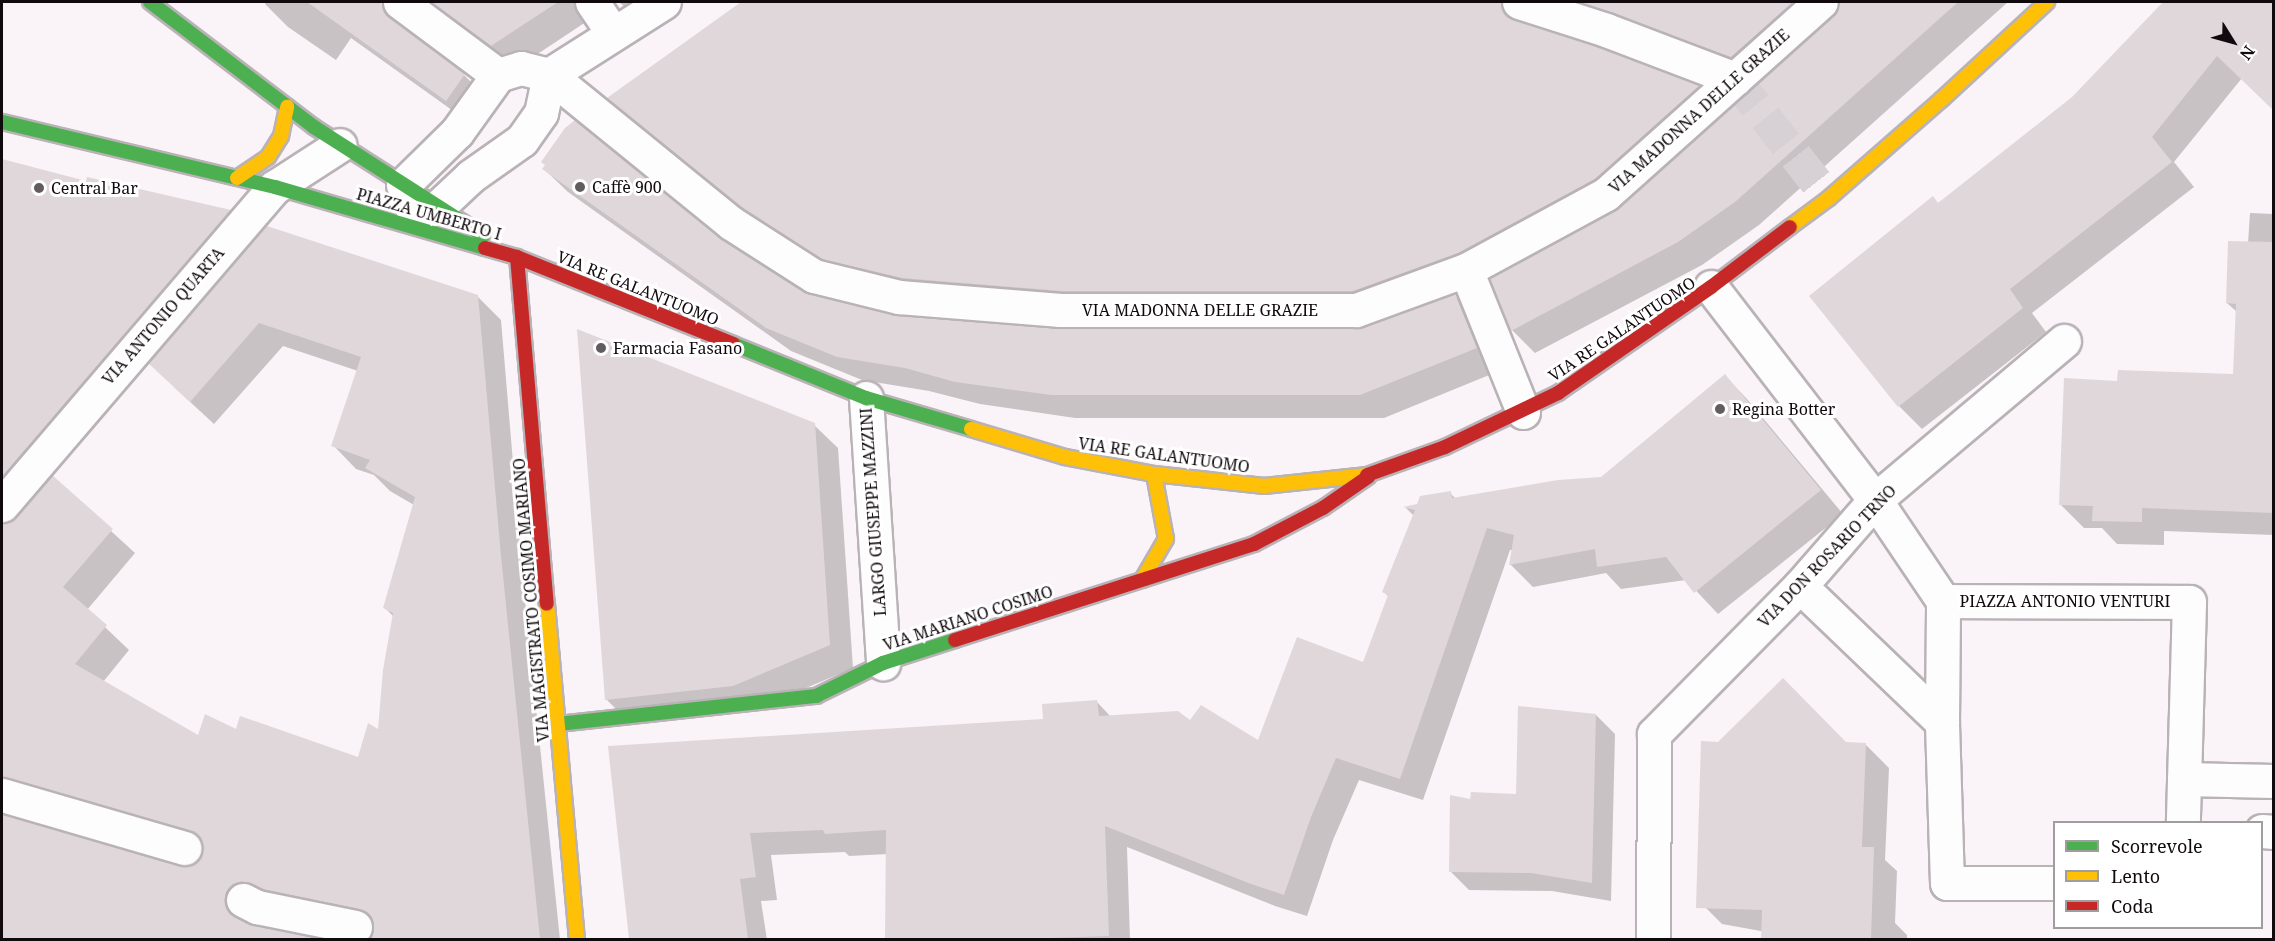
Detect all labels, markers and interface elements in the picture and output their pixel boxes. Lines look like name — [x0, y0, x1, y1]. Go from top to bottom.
north arrow — [2203, 12, 2263, 72]
street label: VIA MADONNA DELLE GRAZIE — [1605, 25, 1793, 197]
text: N — [2235, 41, 2260, 64]
place label: Caffè 900 — [592, 177, 662, 197]
place label: Central Bar — [51, 178, 138, 198]
marker: Caffè 900 — [573, 180, 587, 194]
marker: Central Bar — [32, 181, 46, 195]
street label: PIAZZA UMBERTO I — [354, 184, 504, 244]
street label: VIA ANTONIO QUARTA — [98, 243, 228, 389]
street label: VIA RE GALANTUOMO — [554, 247, 722, 329]
street label: VIA RE GALANTUOMO — [1545, 273, 1699, 385]
street label: VIA MADONNA DELLE GRAZIE — [1082, 300, 1318, 320]
place label: Farmacia Fasano — [613, 338, 742, 358]
marker: Farmacia Fasano — [594, 341, 608, 355]
place label: Regina Botter — [1732, 399, 1835, 419]
marker: Regina Botter — [1713, 402, 1727, 416]
street label: LARGO GIUSEPPE MAZZINI — [856, 407, 890, 617]
street label: VIA RE GALANTUOMO — [1077, 433, 1251, 477]
street label: VIA MAGISTRATO COSIMO MARIANO — [509, 457, 553, 743]
street label: VIA DON ROSARIO TRNO — [1754, 481, 1900, 631]
street label: VIA MARIANO COSIMO — [881, 581, 1055, 655]
street label: PIAZZA ANTONIO VENTURI — [1960, 591, 2170, 611]
legend — [2053, 821, 2263, 929]
text: Scorrevole — [2111, 834, 2203, 858]
text: Lento — [2111, 864, 2160, 888]
text: Coda — [2111, 894, 2154, 918]

